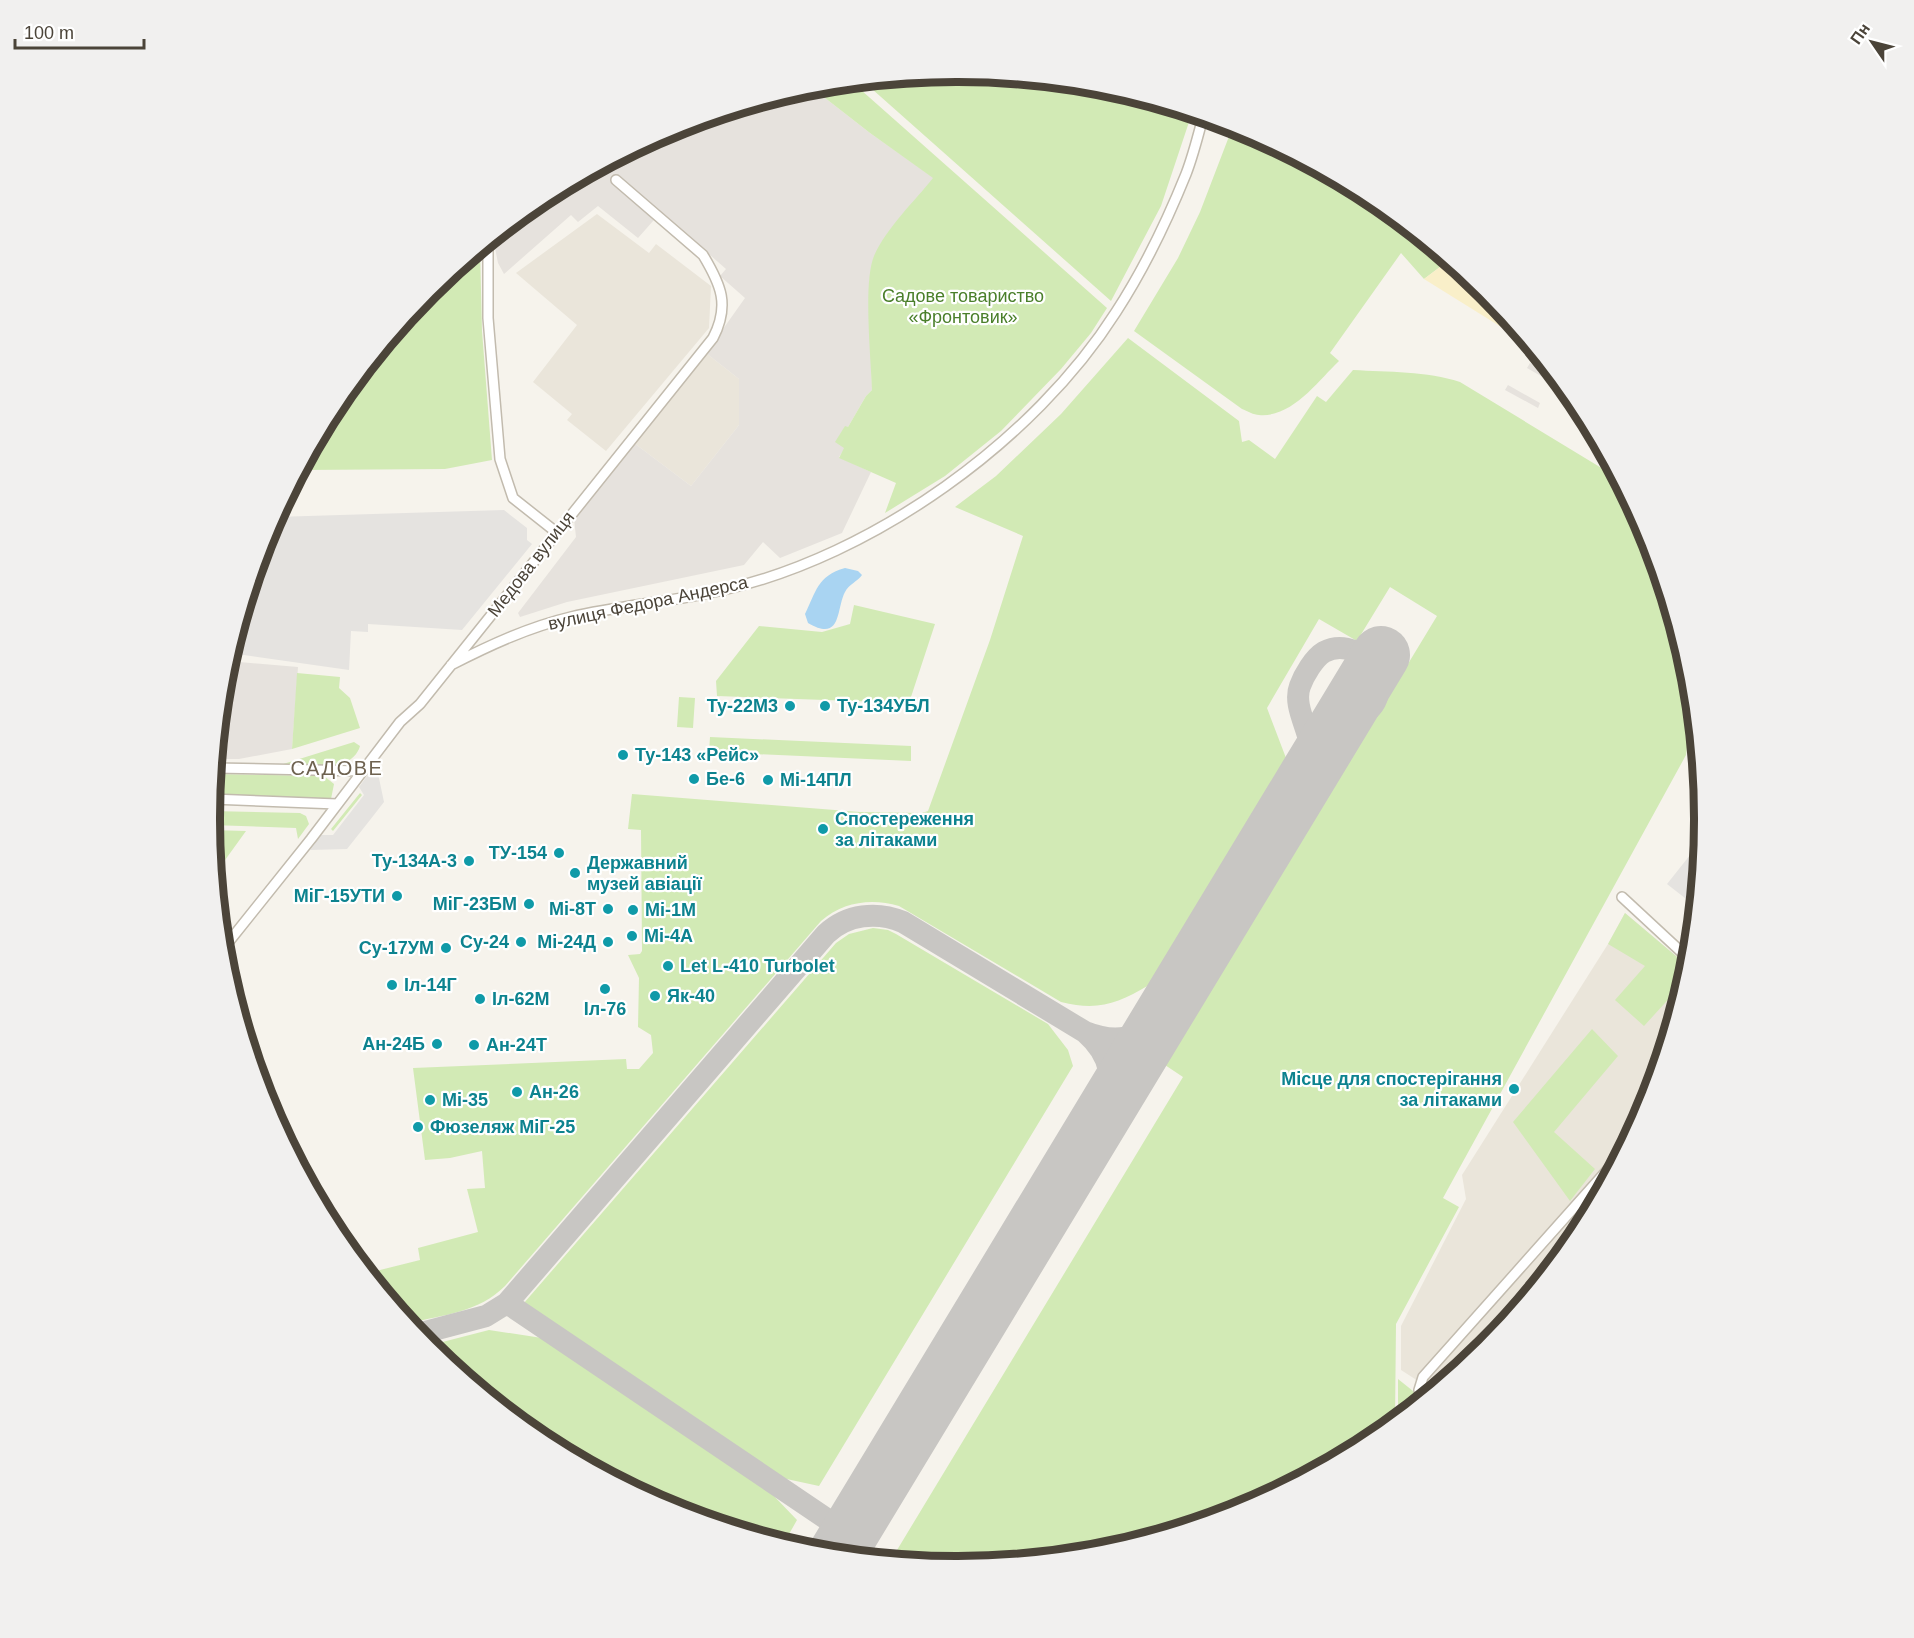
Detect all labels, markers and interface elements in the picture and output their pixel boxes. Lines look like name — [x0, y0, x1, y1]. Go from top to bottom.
scale bar — [15, 12, 144, 50]
north arrow — [1842, 12, 1902, 72]
text: Пн — [1847, 20, 1873, 47]
text: 100 m — [24, 23, 74, 43]
park label: Садове товариство «Фронтовик» — [882, 286, 1044, 327]
street label: Медова вулиця — [484, 507, 578, 621]
street label: вулиця Федора Андерса — [546, 572, 751, 634]
place label: Ту-22М3 — [707, 696, 778, 716]
place label: Ту-134УБЛ — [837, 696, 930, 716]
marker: Ту-22М3 — [783, 699, 797, 713]
marker: Ту-134УБЛ — [818, 699, 832, 713]
place label: Ту-143 «Рейс» — [635, 745, 759, 765]
marker: Ту-143 «Рейс» — [616, 748, 630, 762]
district label: САДОВЕ — [291, 757, 383, 779]
place label: Бе-6 — [706, 769, 745, 789]
place label: Мі-14ПЛ — [780, 770, 852, 790]
marker: Бе-6 — [687, 772, 701, 786]
marker: Мі-14ПЛ — [761, 773, 775, 787]
place label: Спостереження за літаками — [835, 809, 974, 850]
marker: Спостереження за літаками — [816, 822, 830, 836]
place label: ТУ-154 — [489, 843, 547, 863]
marker: ТУ-154 — [552, 846, 566, 860]
place label: Ту-134А-3 — [372, 851, 457, 871]
place label: Державний музей авіації — [587, 853, 703, 894]
marker: Ту-134А-3 — [462, 854, 476, 868]
marker: Державний музей авіації — [568, 866, 582, 880]
place label: МіГ-15УТИ — [294, 886, 385, 906]
marker: МіГ-15УТИ — [390, 889, 404, 903]
place label: МіГ-23БМ — [433, 894, 517, 914]
marker: МіГ-23БМ — [522, 897, 536, 911]
place label: Мі-8Т — [549, 899, 596, 919]
place label: Мі-1М — [645, 900, 696, 920]
marker: Мі-8Т — [601, 902, 615, 916]
marker: Мі-1М — [626, 903, 640, 917]
place label: Мі-4А — [644, 926, 693, 946]
marker: Мі-4А — [625, 929, 639, 943]
place label: Су-24 — [460, 932, 509, 952]
place label: Мі-24Д — [537, 932, 596, 952]
marker: Су-24 — [514, 935, 528, 949]
marker: Мі-24Д — [601, 935, 615, 949]
place label: Су-17УМ — [359, 938, 434, 958]
marker: Су-17УМ — [439, 941, 453, 955]
place label: Let L-410 Turbolet — [680, 956, 835, 976]
marker: Let L-410 Turbolet — [661, 959, 675, 973]
place label: Іл-14Г — [404, 975, 457, 995]
marker: Іл-14Г — [385, 978, 399, 992]
marker: Іл-76 — [598, 982, 612, 996]
place label: Як-40 — [667, 986, 715, 1006]
place label: Іл-62М — [492, 989, 549, 1009]
marker: Як-40 — [648, 989, 662, 1003]
marker: Іл-62М — [473, 992, 487, 1006]
place label: Іл-76 — [584, 999, 626, 1019]
place label: Ан-24Б — [362, 1034, 425, 1054]
place label: Ан-24Т — [486, 1035, 547, 1055]
marker: Ан-24Б — [430, 1037, 444, 1051]
marker: Ан-24Т — [467, 1038, 481, 1052]
place label: Місце для спостерігання за літаками — [1281, 1069, 1502, 1110]
place label: Ан-26 — [529, 1082, 579, 1102]
marker: Місце для спостерігання за літаками — [1507, 1082, 1521, 1096]
marker: Ан-26 — [510, 1085, 524, 1099]
place label: Мі-35 — [442, 1090, 488, 1110]
marker: Мі-35 — [423, 1093, 437, 1107]
place label: Фюзеляж МіГ-25 — [430, 1117, 575, 1137]
marker: Фюзеляж МіГ-25 — [411, 1120, 425, 1134]

